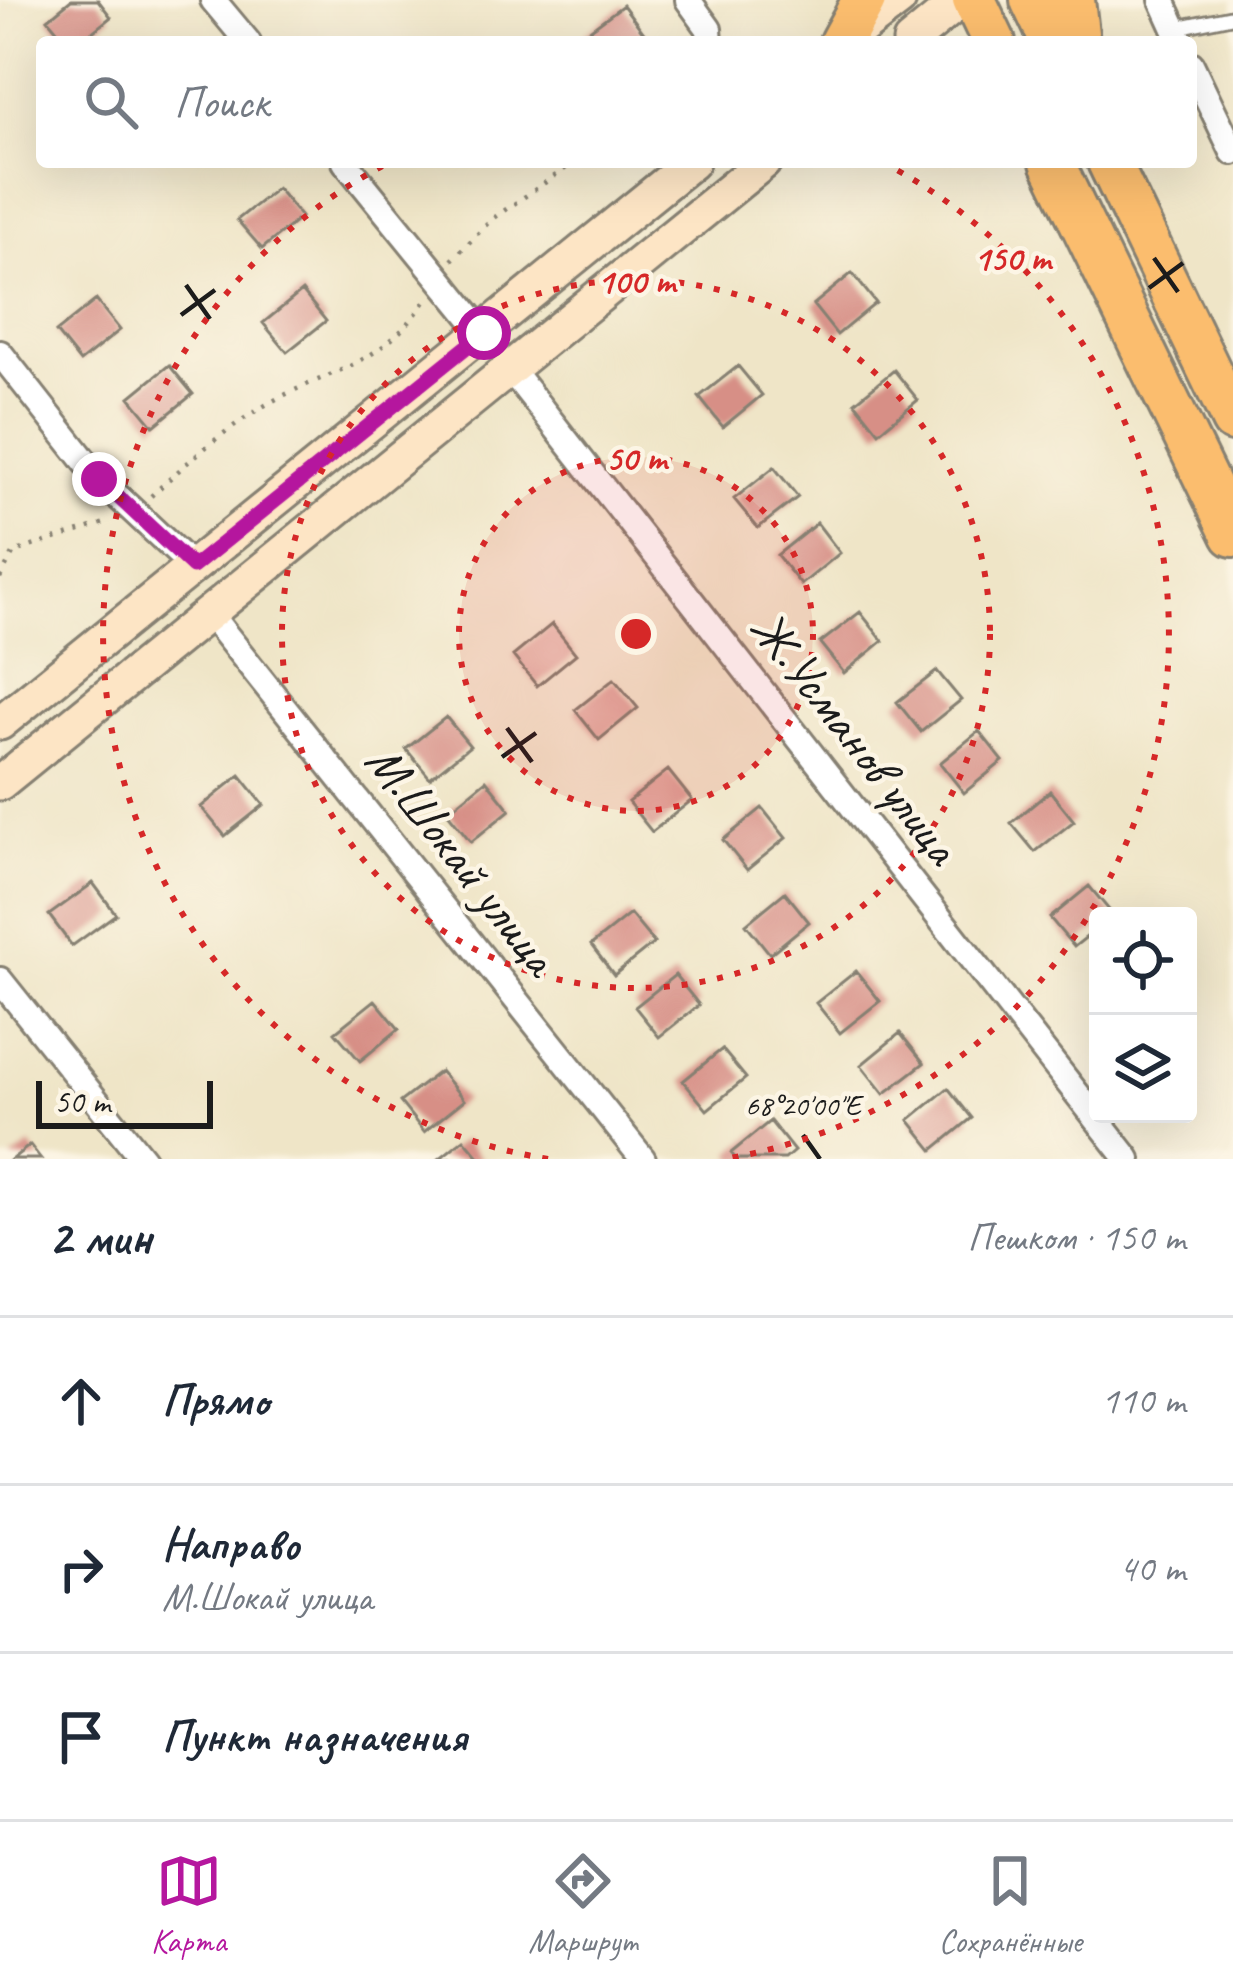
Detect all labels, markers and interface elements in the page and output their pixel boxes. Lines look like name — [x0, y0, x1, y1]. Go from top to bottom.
search box — [36, 36, 1197, 168]
icon: search — [78, 69, 144, 135]
text: Поиск — [174, 74, 269, 131]
text: 150 m — [973, 235, 1054, 281]
text: 100 m — [597, 258, 678, 304]
route start — [457, 306, 511, 360]
text: 50 m — [605, 435, 670, 481]
route end — [72, 452, 126, 506]
street label: Ж.Усманов улица — [736, 598, 976, 879]
centre of rings — [615, 613, 657, 655]
street label: М.Шокай улица — [352, 731, 574, 990]
map controls — [1089, 907, 1197, 1123]
button: locate — [1089, 907, 1197, 1015]
button: layers — [1089, 1015, 1197, 1123]
scale bar — [36, 1075, 213, 1128]
text: 50 m — [54, 1081, 110, 1123]
text: 68°20'00"E — [745, 1086, 865, 1124]
text: 2 мин — [48, 1205, 152, 1269]
text: Пешком · 150 m — [967, 1213, 1185, 1262]
icon: ahead — [48, 1368, 114, 1434]
text: Прямо — [162, 1372, 269, 1429]
text: 110 m — [1101, 1376, 1185, 1425]
text: Направо — [162, 1516, 300, 1573]
icon: right — [48, 1536, 114, 1602]
text: 40 m — [1119, 1544, 1185, 1593]
text: М.Шокай улица — [162, 1573, 373, 1622]
icon: arrive — [48, 1704, 114, 1770]
text: Пункт назначения — [162, 1708, 467, 1765]
tab: Карта — [151, 1848, 226, 1962]
tab: Маршрут — [528, 1848, 637, 1962]
tab: Сохранённые — [939, 1848, 1082, 1962]

